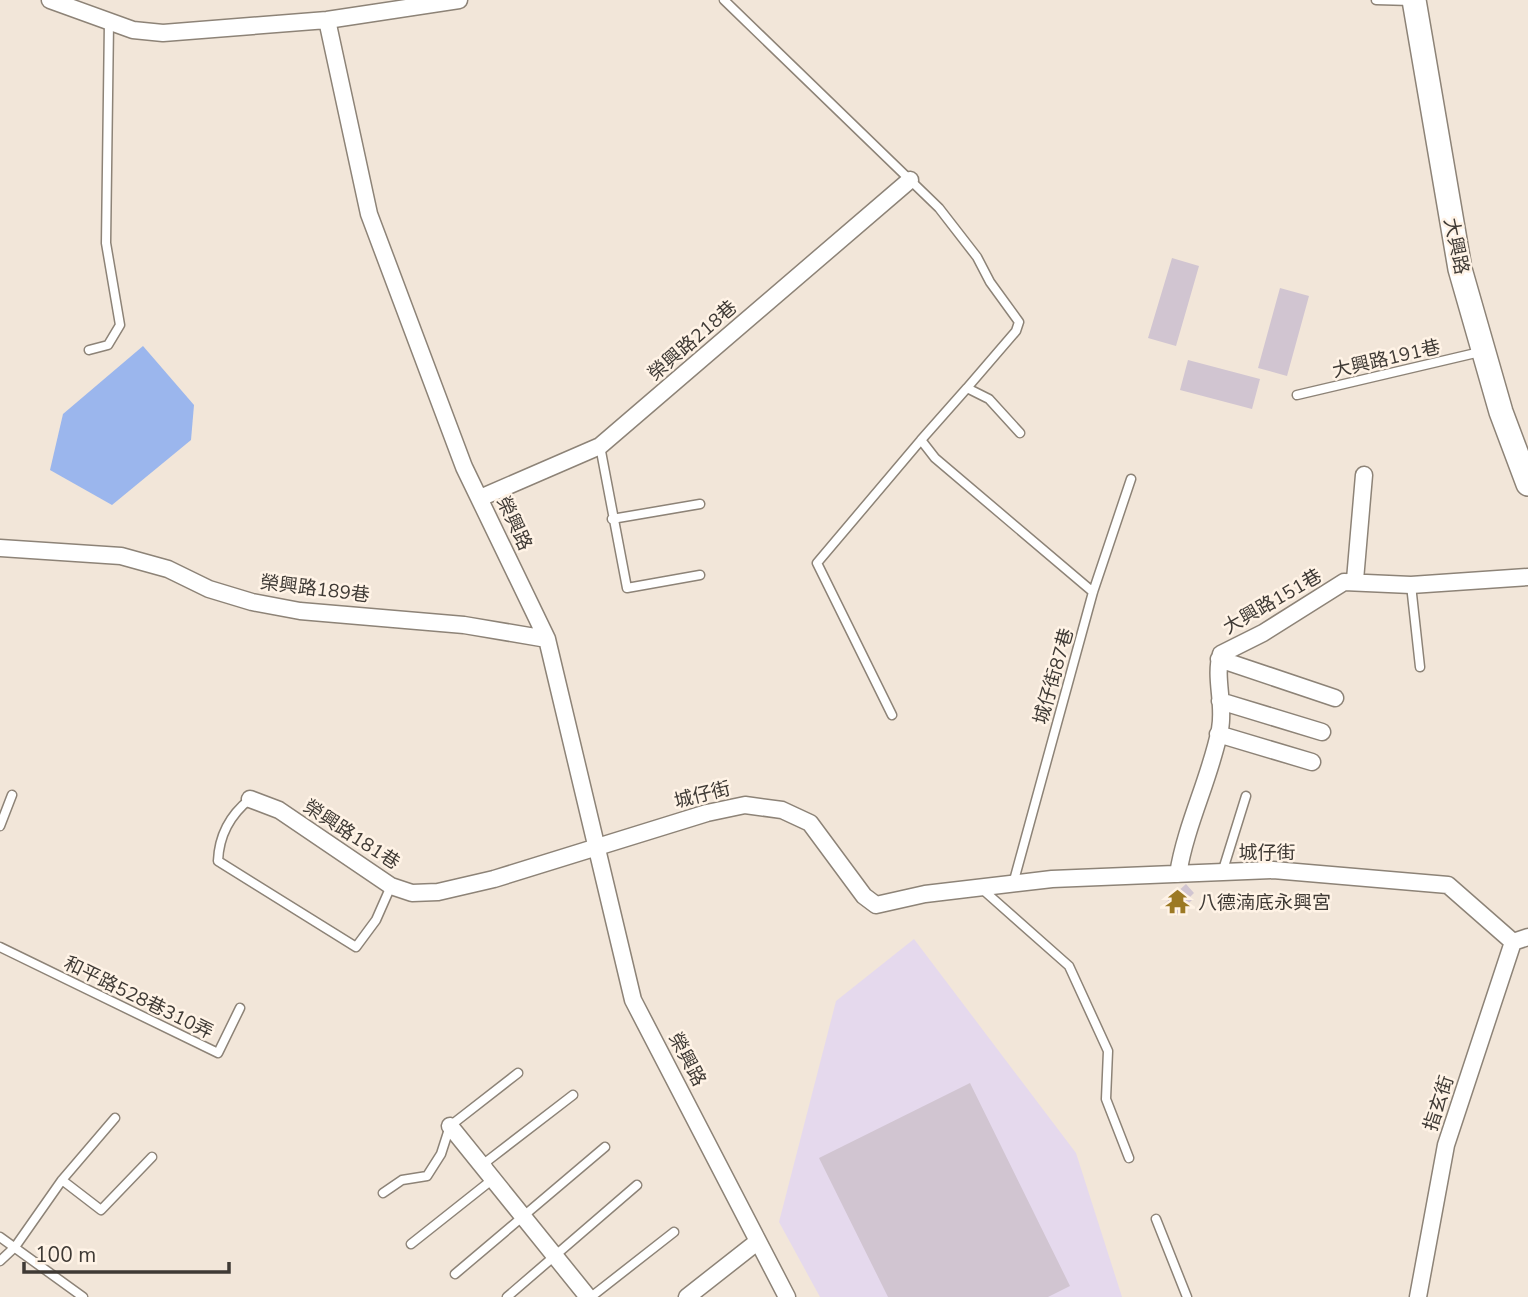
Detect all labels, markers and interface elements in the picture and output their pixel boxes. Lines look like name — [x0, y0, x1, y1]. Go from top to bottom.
street label: 大興路 — [1437, 216, 1475, 277]
street label: 榮興路218巷 — [643, 295, 743, 387]
street label: 大興路191巷 — [1330, 334, 1443, 384]
street label: 榮興路 — [490, 492, 538, 555]
street label: 大興路151巷 — [1218, 563, 1327, 641]
street label: 榮興路189巷 — [259, 569, 371, 609]
street label: 城仔街87巷 — [1028, 625, 1080, 727]
street label: 城仔街 — [671, 775, 733, 814]
street label: 榮興路181巷 — [298, 794, 405, 876]
street label: 城仔街 — [1238, 840, 1296, 866]
temple icon: 八德湳底永興宮 — [1164, 888, 1192, 916]
place label: 八德湳底永興宮 — [1198, 890, 1331, 916]
street label: 和平路528巷310弄 — [59, 950, 218, 1045]
street label: 榮興路 — [662, 1028, 712, 1091]
street label: 指玄街 — [1418, 1072, 1460, 1134]
scale bar — [24, 1230, 229, 1274]
text: 100 m — [35, 1241, 96, 1269]

